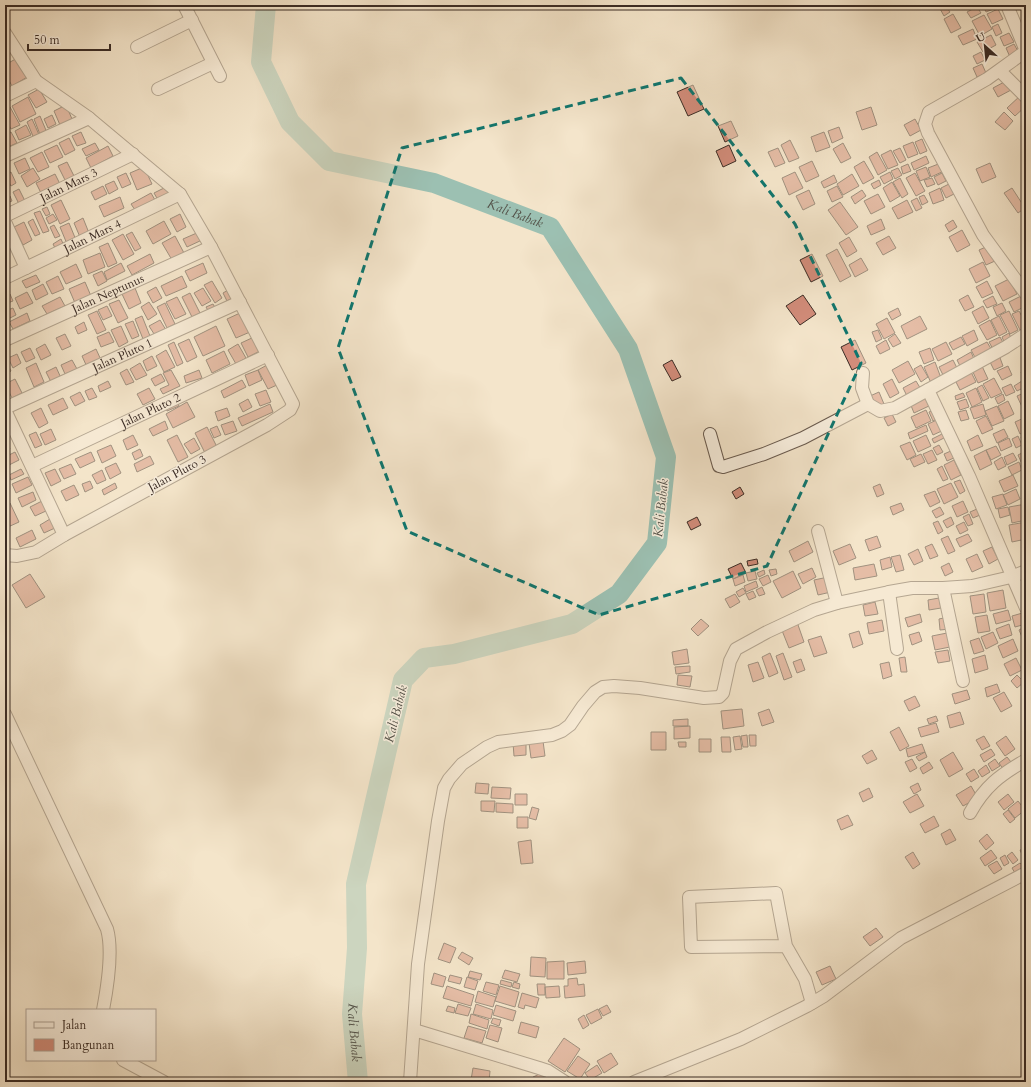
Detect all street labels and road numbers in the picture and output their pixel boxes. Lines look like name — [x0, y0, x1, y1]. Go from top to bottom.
street label: Jalan Mars 3 — [36, 164, 100, 207]
street label: Jalan Mars 4 — [59, 215, 124, 257]
street label: Jalan Neptunus — [68, 270, 147, 318]
street label: Jalan Pluto 1 — [88, 335, 155, 376]
street label: Jalan Pluto 2 — [116, 389, 183, 432]
street label: Jalan Pluto 3 — [143, 451, 209, 496]

